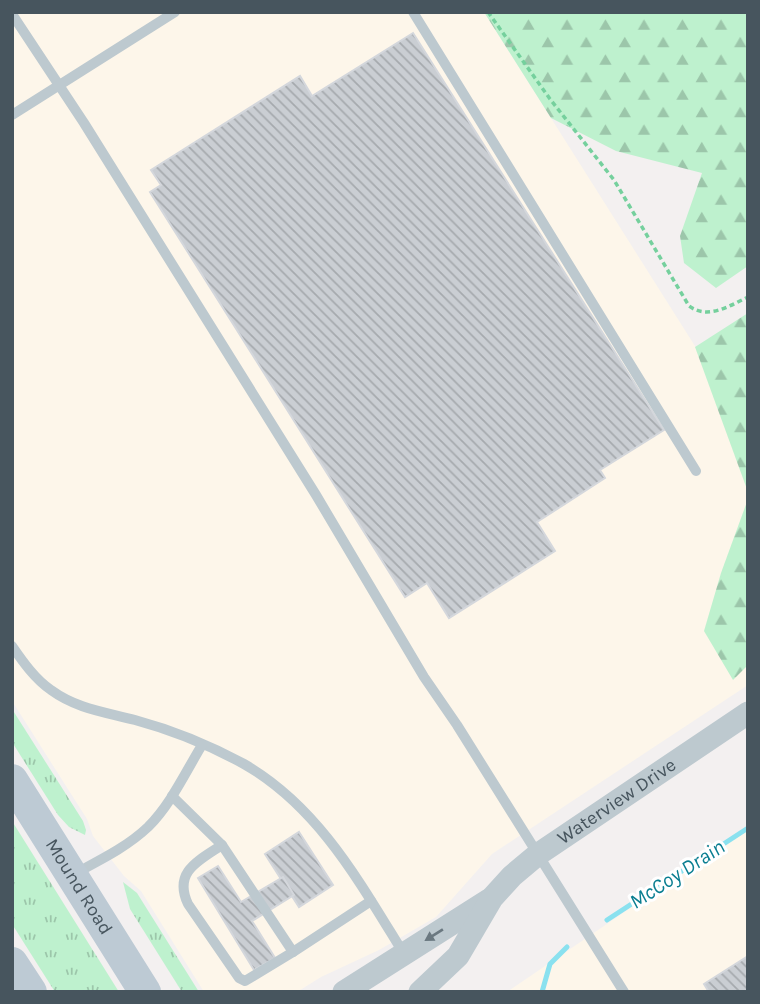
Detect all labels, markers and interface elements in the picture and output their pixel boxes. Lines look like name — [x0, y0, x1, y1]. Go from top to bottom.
street label: Waterview Drive — [553, 754, 680, 849]
water label: McCoy Drain — [625, 834, 729, 914]
street label: Mound Road — [41, 835, 117, 939]
one-way arrow — [425, 928, 444, 941]

